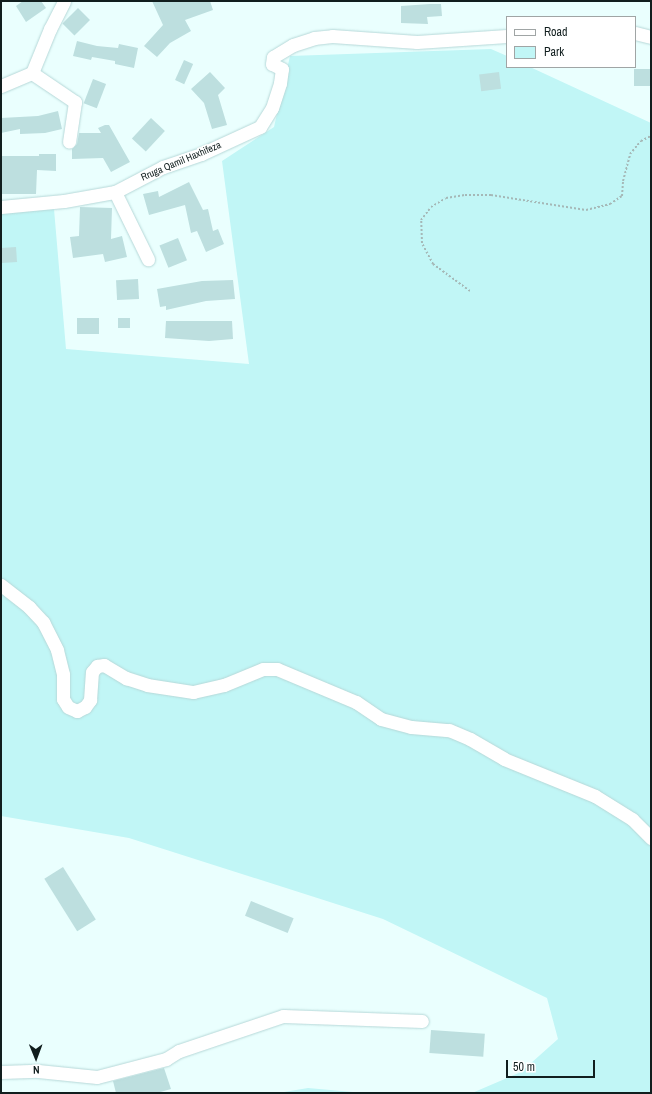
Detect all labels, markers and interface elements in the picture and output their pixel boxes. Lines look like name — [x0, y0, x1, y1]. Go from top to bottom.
legend — [506, 16, 636, 68]
text: Road — [544, 24, 568, 40]
text: Park — [544, 44, 564, 60]
street label: Rruga Qamil Haxhifeza — [139, 139, 223, 183]
north arrow — [16, 1038, 56, 1078]
scale bar — [508, 1052, 597, 1078]
text: 50 m — [513, 1059, 535, 1075]
text: N — [33, 1063, 40, 1077]

